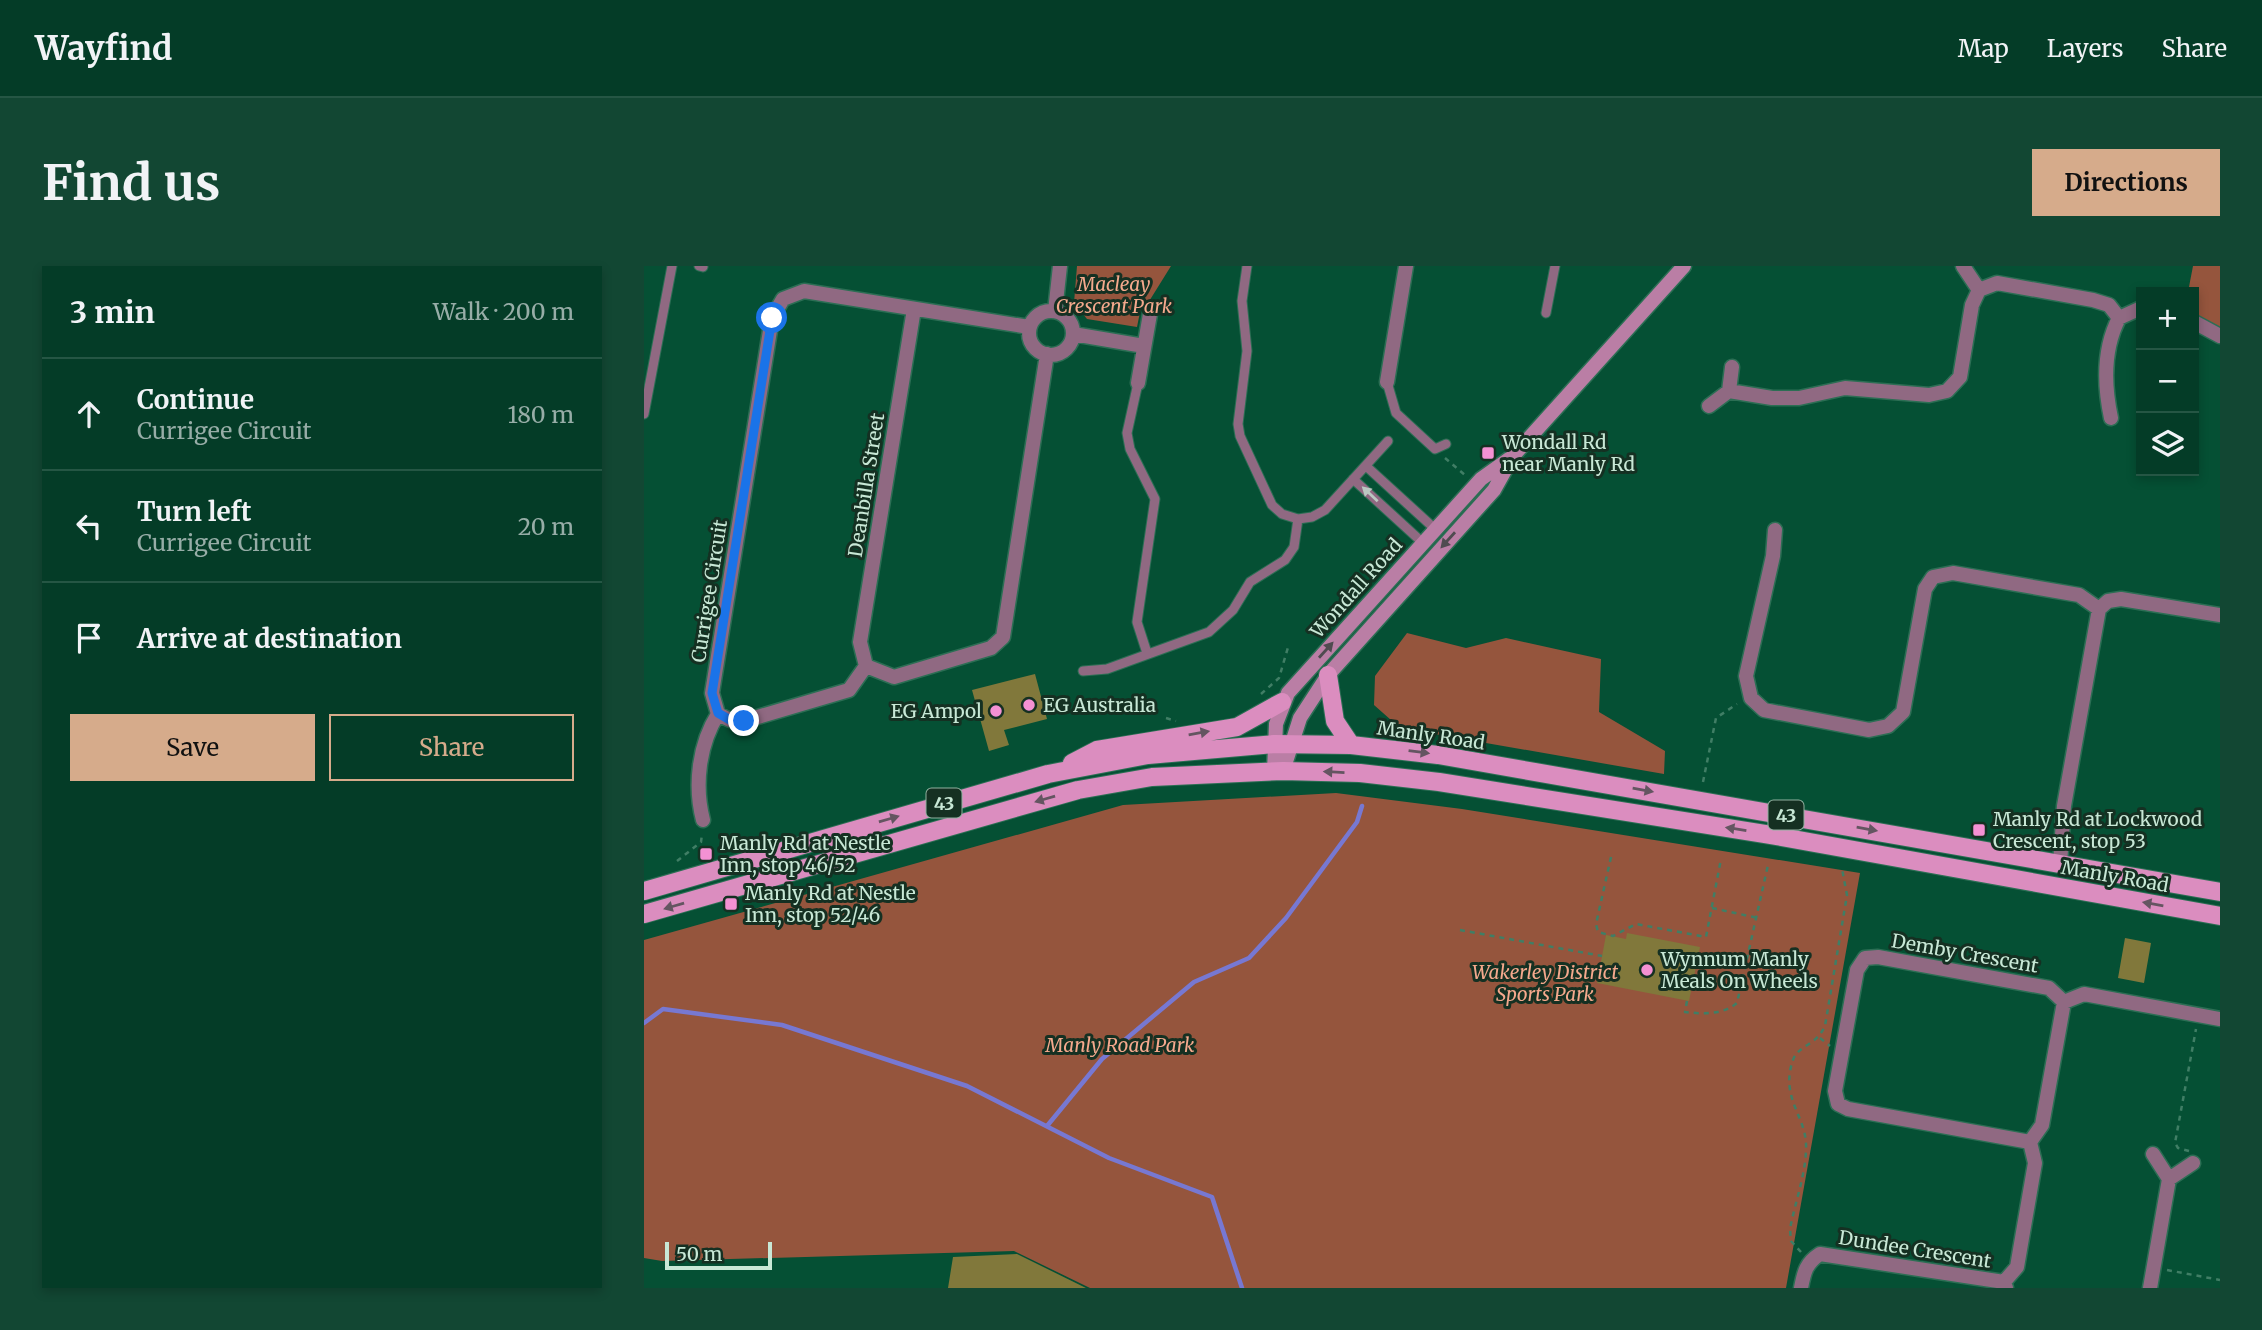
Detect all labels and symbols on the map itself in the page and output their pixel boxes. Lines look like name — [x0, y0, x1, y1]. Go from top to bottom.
park label: Macleay Crescent Park — [1056, 272, 1173, 318]
route start — [756, 302, 787, 333]
street label: Deanbilla Street — [843, 411, 889, 559]
place label: Wondall Rd near Manly Rd — [1501, 430, 1635, 476]
marker: Wondall Rd near Manly Rd — [1480, 445, 1496, 461]
one-way arrow — [1361, 486, 1379, 502]
street label: Currigee Circuit — [686, 517, 732, 664]
one-way arrow — [1441, 532, 1456, 549]
street label: Wondall Road — [1304, 533, 1407, 644]
one-way arrow — [1318, 641, 1334, 659]
place label: EG Australia — [1043, 693, 1156, 717]
marker: EG Australia — [1021, 697, 1037, 713]
place label: EG Ampol — [891, 699, 982, 723]
marker: EG Ampol — [988, 703, 1004, 719]
route end — [728, 705, 759, 736]
street label: Manly Road — [1375, 716, 1487, 754]
one-way arrow — [1188, 727, 1210, 738]
one-way arrow — [1408, 747, 1430, 758]
one-way arrow — [1322, 766, 1344, 777]
one-way arrow — [1632, 785, 1654, 796]
road number: 43 — [926, 788, 962, 818]
one-way arrow — [1034, 794, 1055, 804]
road number: 43 — [1768, 800, 1804, 830]
place label: Manly Rd at Lockwood Crescent, stop 53 — [1993, 807, 2202, 853]
one-way arrow — [878, 814, 899, 824]
marker: Manly Rd at Lockwood Crescent, stop 53 — [1971, 822, 1987, 838]
one-way arrow — [1725, 823, 1747, 834]
one-way arrow — [1856, 824, 1878, 835]
place label: Manly Rd at Nestle Inn, stop 46/52 — [720, 831, 891, 877]
marker: Manly Rd at Nestle Inn, stop 46/52 — [698, 846, 714, 862]
street label: Manly Road — [2059, 855, 2171, 897]
place label: Manly Rd at Nestle Inn, stop 52/46 — [745, 881, 916, 927]
marker: Manly Rd at Nestle Inn, stop 52/46 — [723, 896, 739, 912]
one-way arrow — [2142, 898, 2164, 909]
one-way arrow — [663, 901, 684, 911]
street label: Demby Crescent — [1890, 928, 2041, 978]
place label: Wynnum Manly Meals On Wheels — [1660, 947, 1818, 993]
park label: Wakerley District Sports Park — [1472, 960, 1618, 1006]
marker: Wynnum Manly Meals On Wheels — [1639, 962, 1655, 978]
park label: Manly Road Park — [1045, 1033, 1195, 1057]
street label: Dundee Crescent — [1837, 1225, 1994, 1273]
scale bar — [665, 1239, 772, 1271]

